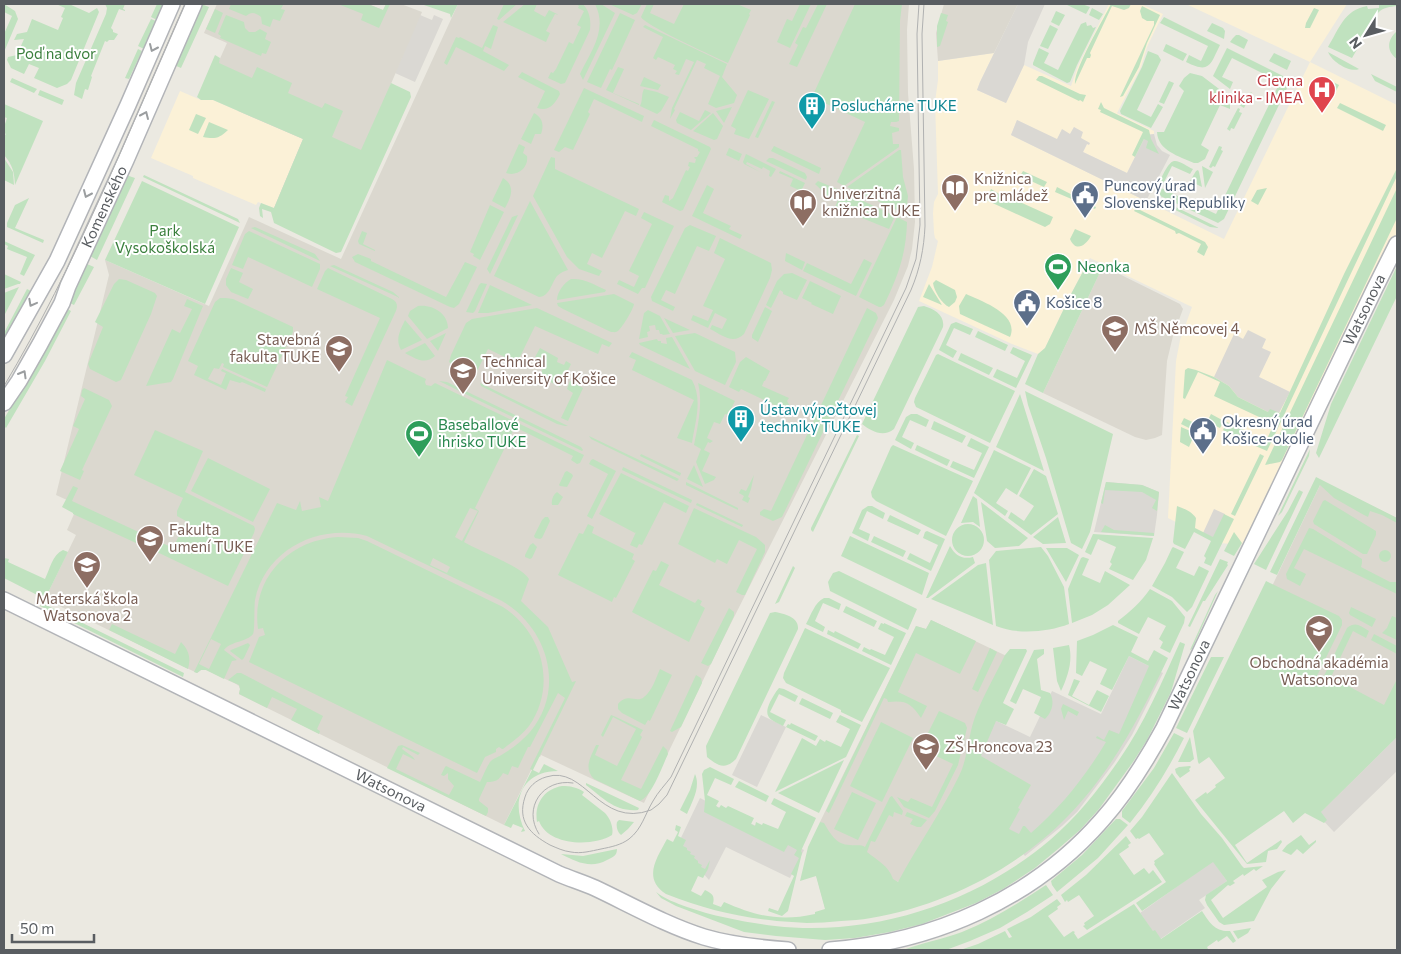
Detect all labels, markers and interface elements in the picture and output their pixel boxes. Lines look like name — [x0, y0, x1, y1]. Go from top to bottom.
north arrow — [1341, 10, 1391, 60]
text: N — [1345, 34, 1365, 52]
one-way arrow — [148, 43, 159, 52]
park label: Poď na dvor — [16, 44, 96, 62]
place label: Cievna klinika - IMEA — [1209, 71, 1303, 106]
hospital icon: Cievna klinika - IMEA — [1307, 75, 1337, 114]
building icon: Posluchárne TUKE — [797, 91, 827, 130]
place label: Posluchárne TUKE — [831, 96, 957, 114]
one-way arrow — [138, 111, 149, 120]
street label: Komenského — [77, 162, 130, 250]
place label: Knižnica pre mládež — [974, 169, 1048, 204]
library icon: Knižnica pre mládež — [940, 173, 970, 212]
place label: Puncový úrad Slovenskej Republiky — [1104, 176, 1246, 211]
public building icon: Puncový úrad Slovenskej Republiky — [1070, 180, 1100, 219]
place label: Univerzitná knižnica TUKE — [822, 184, 920, 219]
library icon: Univerzitná knižnica TUKE — [788, 188, 818, 227]
one-way arrow — [82, 189, 93, 198]
park label: Park Vysokoškolská — [115, 221, 215, 256]
sports icon: Neonka — [1043, 252, 1073, 291]
place label: Neonka — [1077, 257, 1130, 275]
street label: Watsonova — [1339, 271, 1389, 348]
public building icon: Košice 8 — [1012, 288, 1042, 327]
place label: Košice 8 — [1046, 293, 1102, 311]
one-way arrow — [29, 298, 39, 307]
school or university icon: MŠ Němcovej 4 — [1100, 314, 1130, 353]
place label: MŠ Němcovej 4 — [1134, 318, 1240, 337]
place label: Stavebná fakulta TUKE — [230, 330, 320, 365]
school or university icon: Stavebná fakulta TUKE — [324, 334, 354, 373]
place label: Technical University of Košice — [482, 352, 616, 387]
school or university icon: Technical University of Košice — [448, 356, 478, 395]
one-way arrow — [17, 371, 27, 380]
place label: Ústav výpočtovej techniky TUKE — [760, 399, 877, 435]
building icon: Ústav výpočtovej techniky TUKE — [726, 404, 756, 443]
place label: Okresný úrad Košice-okolie — [1222, 412, 1314, 447]
place label: Baseballové ihrisko TUKE — [438, 415, 526, 450]
public building icon: Okresný úrad Košice-okolie — [1188, 416, 1218, 455]
sports icon: Baseballové ihrisko TUKE — [404, 419, 434, 458]
place label: Fakulta umení TUKE — [169, 520, 253, 555]
school or university icon: Fakulta umení TUKE — [135, 524, 165, 563]
school or university icon: Materská škola Watsonova 2 — [72, 550, 102, 589]
place label: Materská škola Watsonova 2 — [36, 589, 138, 624]
school or university icon: Obchodná akadémia Watsonova — [1304, 614, 1334, 653]
street label: Watsonova — [1164, 636, 1213, 713]
place label: Obchodná akadémia Watsonova — [1249, 653, 1389, 688]
school or university icon: ZŠ Hroncova 23 — [911, 732, 941, 771]
place label: ZŠ Hroncova 23 — [945, 736, 1053, 755]
street label: Watsonova — [352, 765, 429, 815]
scale bar — [12, 912, 95, 944]
text: 50 m — [20, 919, 54, 937]

